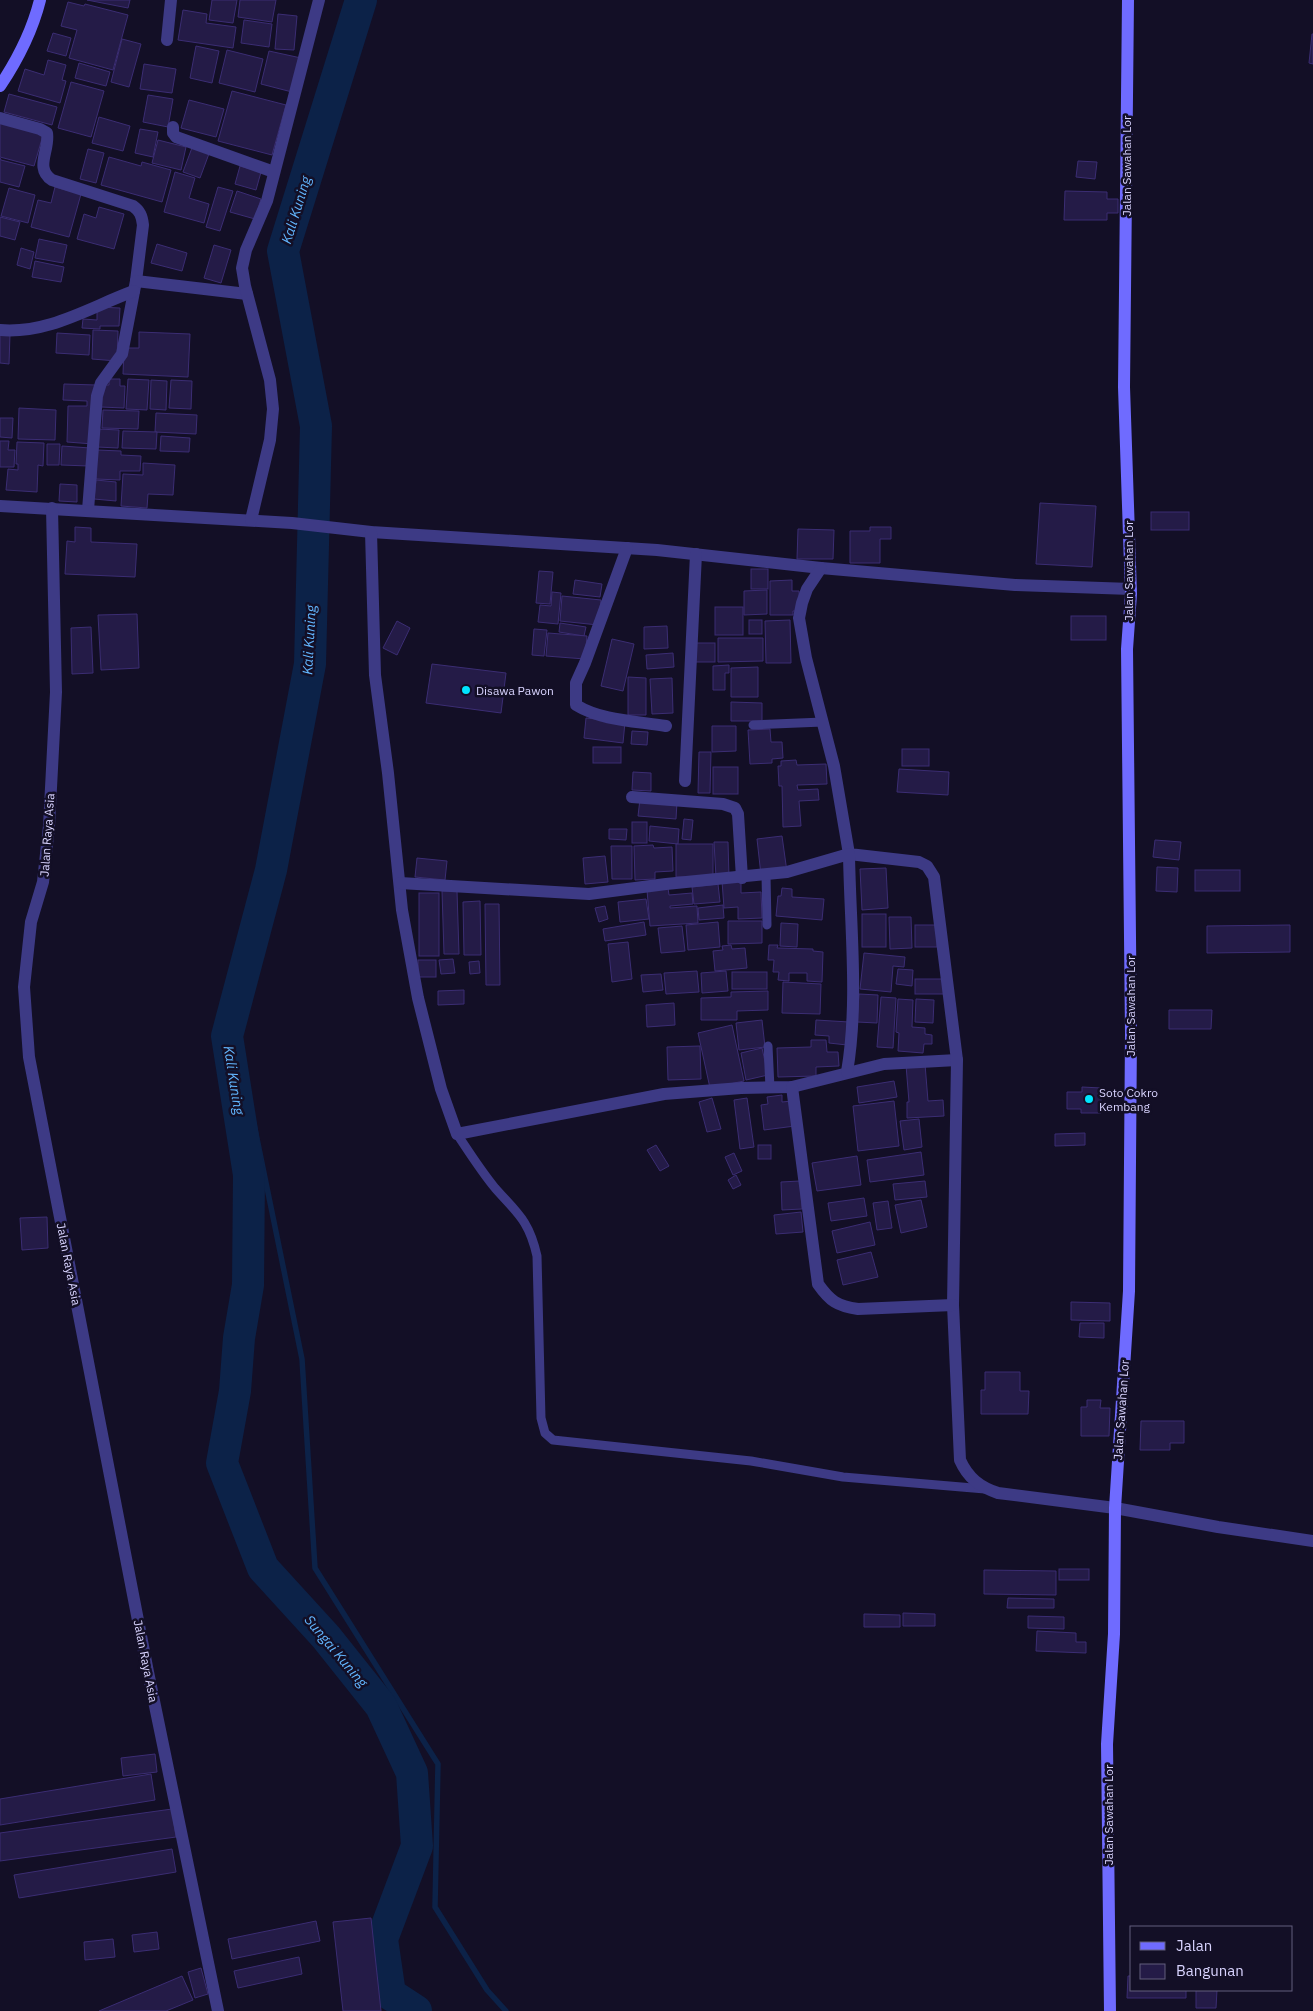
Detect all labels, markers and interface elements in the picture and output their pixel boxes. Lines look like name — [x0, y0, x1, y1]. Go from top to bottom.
street label: Jalan Sawahan Lor — [1119, 115, 1134, 216]
water label: Kali Kuning — [277, 173, 315, 246]
street label: Jalan Sawahan Lor — [1121, 520, 1136, 621]
water label: Kali Kuning — [298, 604, 320, 675]
place label: Disawa Pawon — [476, 683, 554, 698]
marker: Disawa Pawon — [460, 684, 472, 696]
street label: Jalan Raya Asia — [37, 792, 57, 877]
street label: Jalan Sawahan Lor — [1123, 955, 1138, 1056]
water label: Kali Kuning — [220, 1044, 248, 1117]
place label: Soto Cokro Kembang — [1099, 1085, 1158, 1114]
marker: Soto Cokro Kembang — [1083, 1093, 1095, 1105]
street label: Jalan Raya Asia — [54, 1221, 84, 1307]
street label: Jalan Sawahan Lor — [1110, 1359, 1132, 1461]
water label: Sungai Kuning — [301, 1611, 372, 1691]
street label: Jalan Raya Asia — [131, 1618, 161, 1704]
street label: Jalan Sawahan Lor — [1101, 1764, 1116, 1865]
legend — [1130, 1926, 1293, 1991]
text: Jalan — [1176, 1936, 1212, 1955]
text: Bangunan — [1176, 1961, 1244, 1980]

